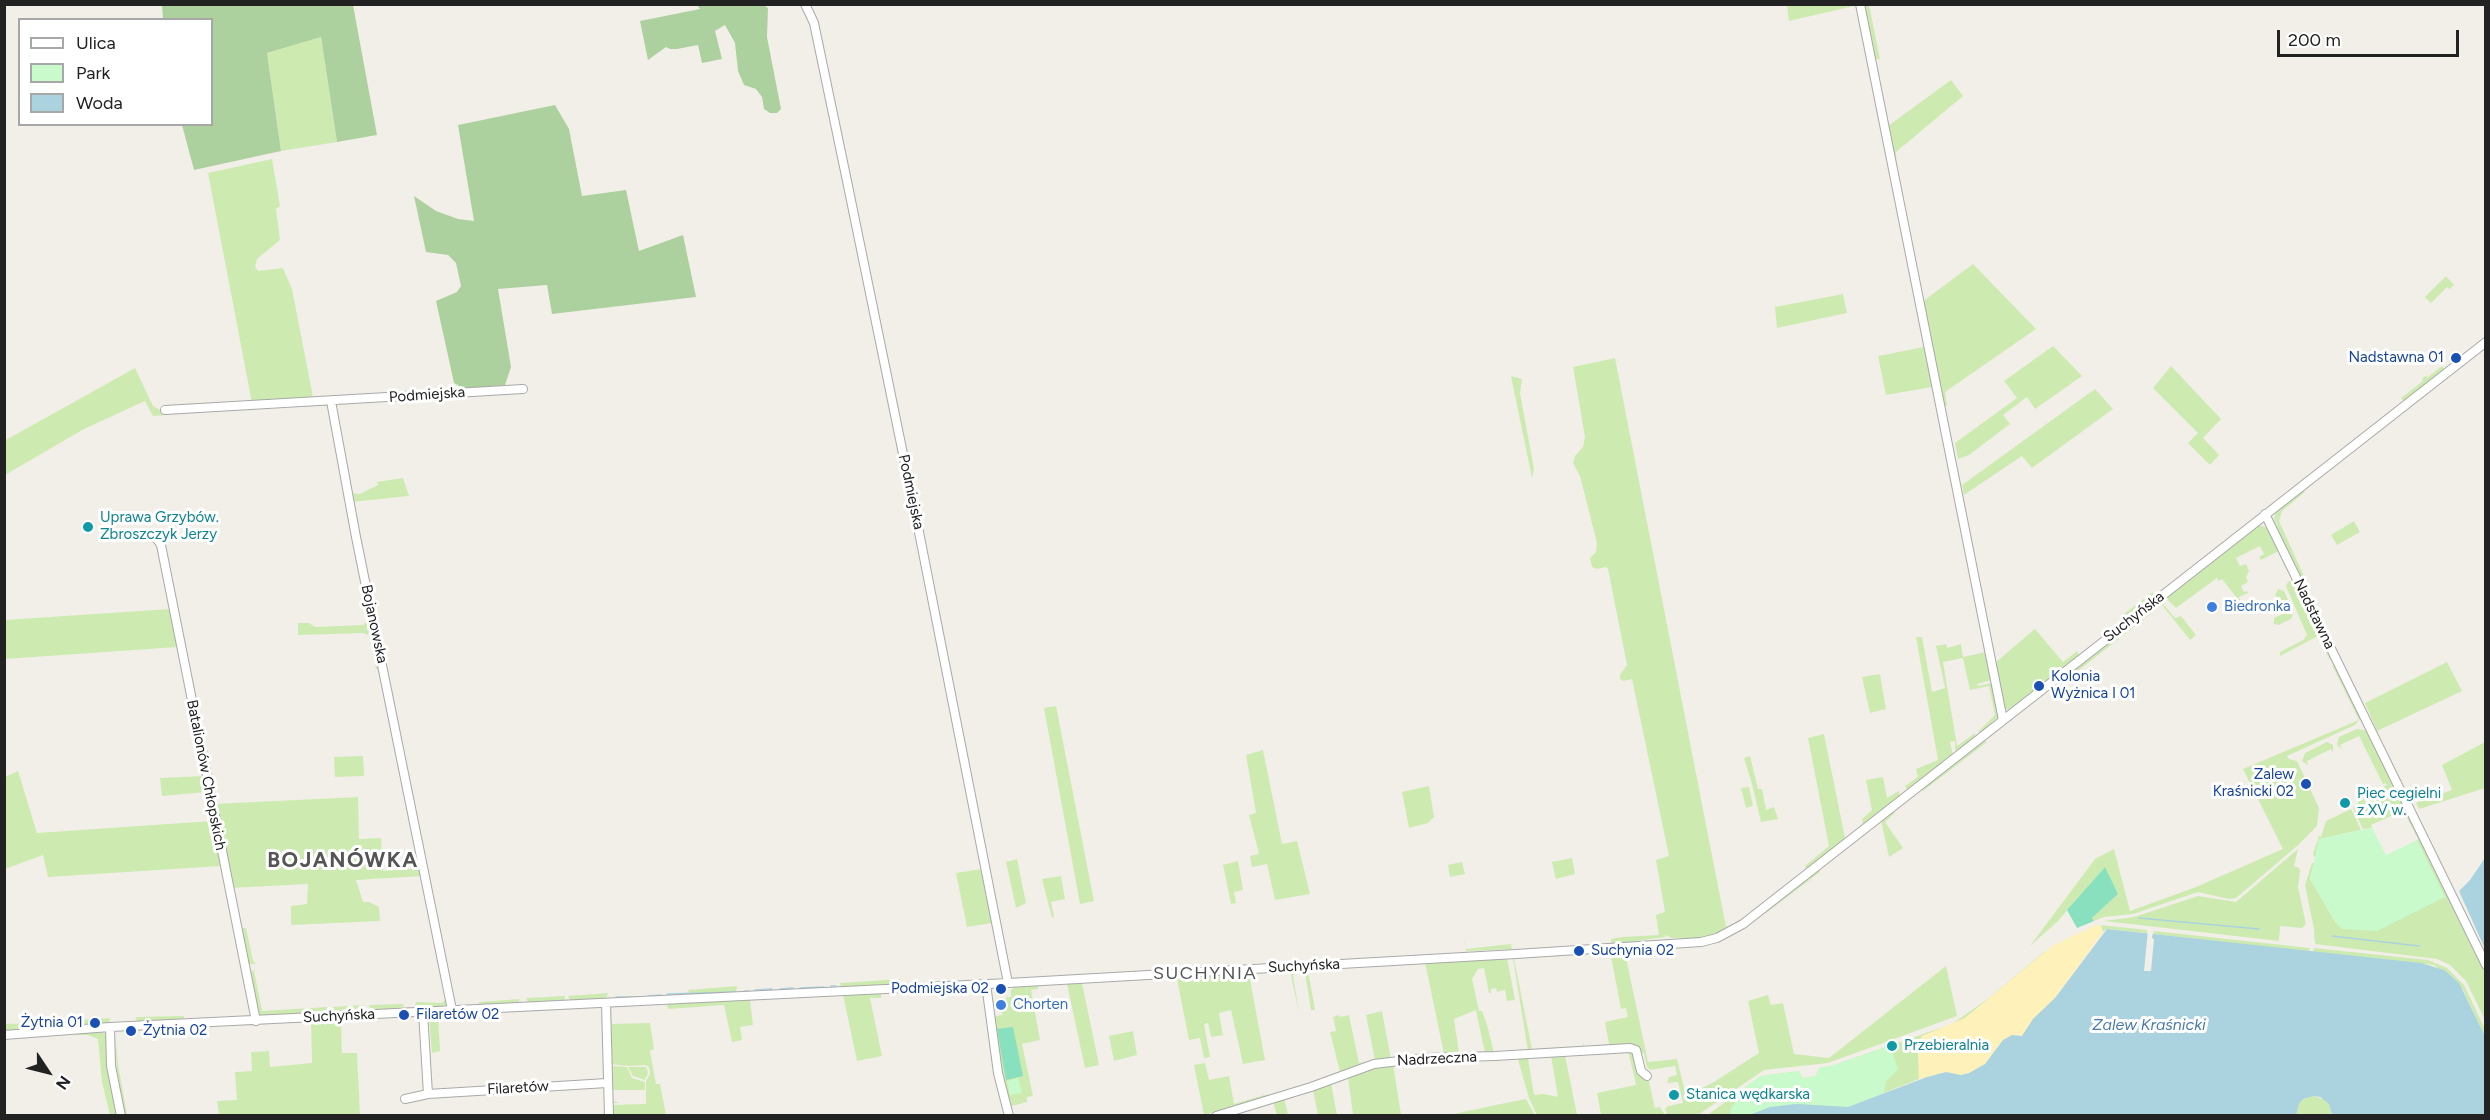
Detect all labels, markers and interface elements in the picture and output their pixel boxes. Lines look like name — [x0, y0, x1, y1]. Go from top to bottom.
legend — [18, 18, 213, 126]
scale bar — [2280, 18, 2462, 56]
text: 200 m — [2288, 29, 2341, 51]
text: Ulica — [76, 32, 116, 54]
text: Park — [76, 62, 110, 84]
text: Woda — [76, 92, 123, 114]
place label: Nadstawna 01 — [2348, 349, 2444, 367]
marker: Nadstawna 01 — [2449, 351, 2463, 365]
street label: Podmiejska — [388, 383, 466, 407]
street label: Podmiejska — [894, 453, 928, 531]
place label: Uprawa Grzybów. Zbroszczyk Jerzy — [100, 509, 219, 544]
marker: Uprawa Grzybów. Zbroszczyk Jerzy — [81, 520, 95, 534]
street label: Nadstawna — [2289, 576, 2339, 652]
street label: Bojanowska — [357, 583, 391, 665]
street label: Suchyńska — [2100, 588, 2168, 646]
place label: Biedronka — [2224, 598, 2291, 616]
marker: Biedronka — [2205, 600, 2219, 614]
place label: Kolonia Wyżnica I 01 — [2051, 668, 2136, 703]
marker: Kolonia Wyżnica I 01 — [2032, 679, 2046, 693]
street label: Batalionów Chłopskich — [183, 698, 229, 852]
place label: Zalew Kraśnicki 02 — [2213, 766, 2294, 801]
marker: Zalew Kraśnicki 02 — [2299, 777, 2313, 791]
place label: Piec cegielni z XV w. — [2357, 785, 2441, 820]
marker: Piec cegielni z XV w. — [2338, 796, 2352, 810]
district label: BOJANÓWKA — [267, 848, 419, 874]
place label: Suchynia 02 — [1591, 942, 1674, 960]
marker: Suchynia 02 — [1572, 944, 1586, 958]
street label: Suchyńska — [1268, 955, 1340, 977]
district label: SUCHYNIA — [1153, 963, 1257, 985]
place label: Podmiejska 02 — [891, 980, 989, 998]
marker: Podmiejska 02 — [994, 982, 1008, 996]
place label: Chorten — [1013, 996, 1068, 1014]
marker: Chorten — [994, 998, 1008, 1012]
street label: Suchyńska — [303, 1005, 375, 1027]
place label: Filaretów 02 — [416, 1006, 499, 1024]
marker: Filaretów 02 — [397, 1008, 411, 1022]
place label: Żytnia 01 — [21, 1014, 83, 1032]
water label: Zalew Kraśnicki — [2092, 1015, 2206, 1035]
marker: Żytnia 01 — [88, 1016, 102, 1030]
place label: Żytnia 02 — [143, 1022, 207, 1040]
marker: Żytnia 02 — [124, 1024, 138, 1038]
place label: Przebieralnia — [1904, 1037, 1989, 1055]
marker: Przebieralnia — [1885, 1039, 1899, 1053]
north arrow — [18, 1042, 78, 1102]
street label: Nadrzeczna — [1396, 1048, 1478, 1070]
text: N — [52, 1072, 74, 1093]
street label: Filaretów — [487, 1077, 549, 1099]
place label: Stanica wędkarska — [1686, 1086, 1810, 1104]
marker: Stanica wędkarska — [1667, 1088, 1681, 1102]

